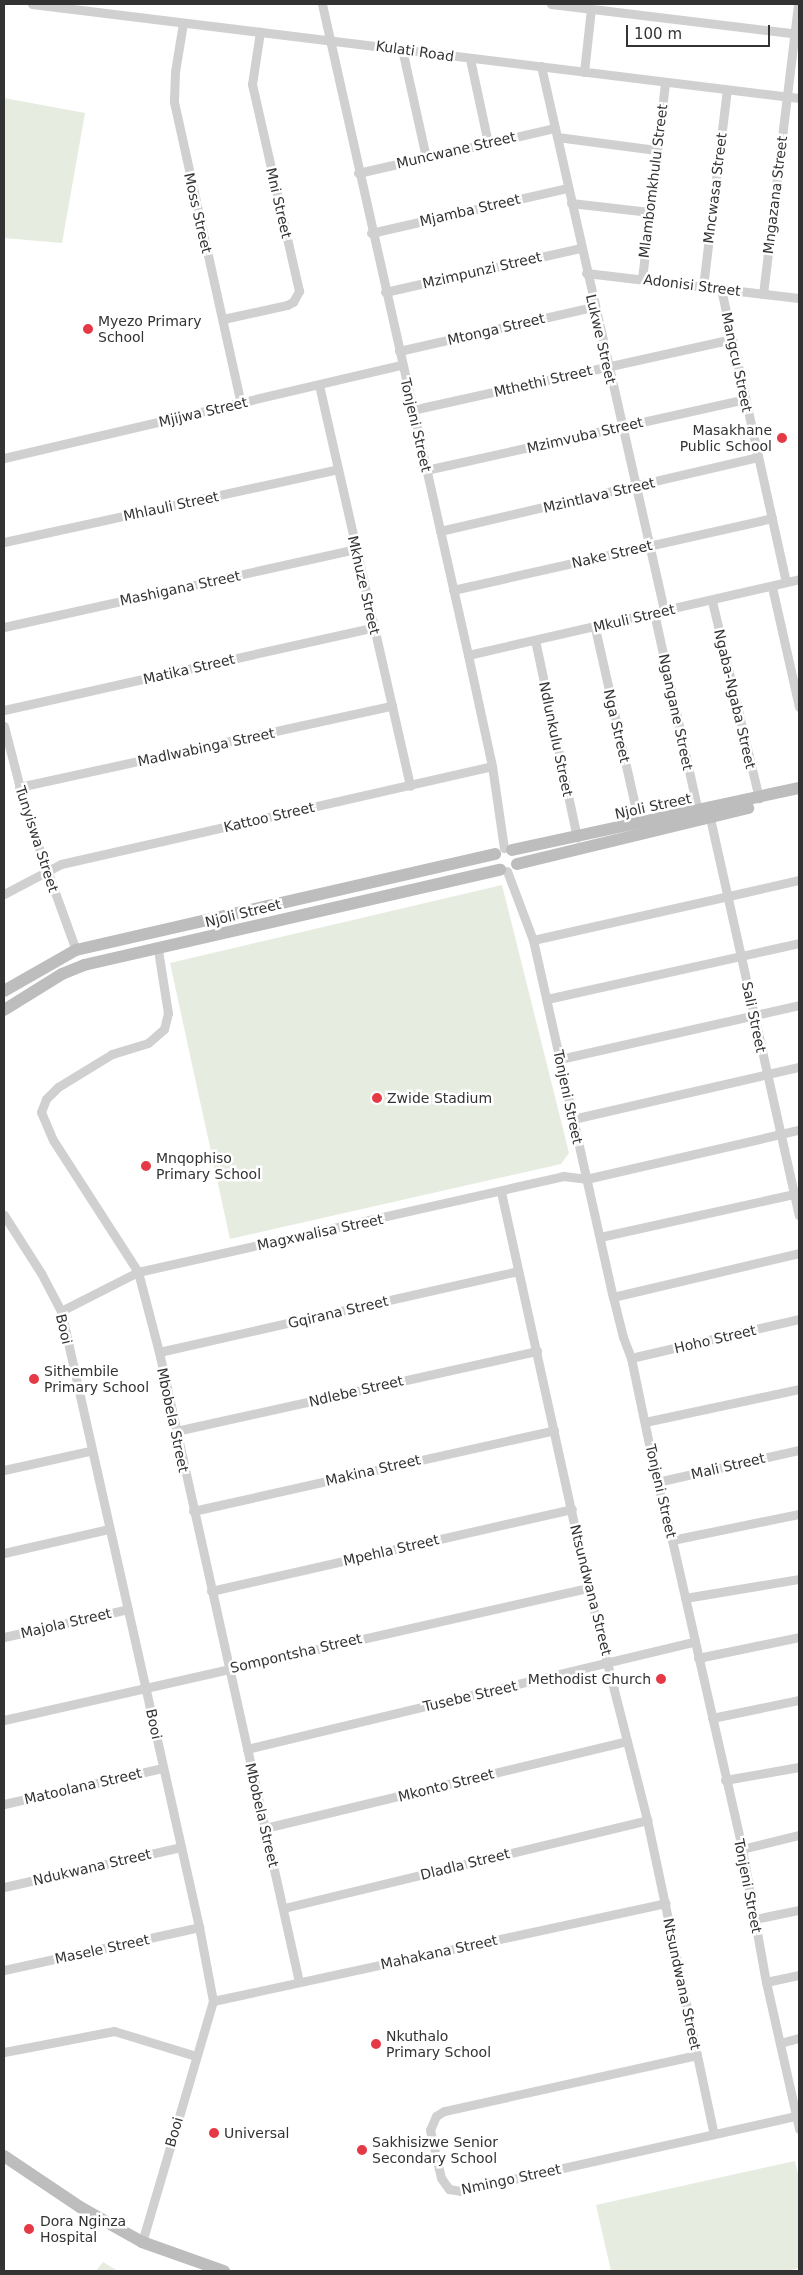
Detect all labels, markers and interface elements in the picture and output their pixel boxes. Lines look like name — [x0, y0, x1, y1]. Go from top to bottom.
scale bar — [628, 15, 772, 47]
text: 100 m — [634, 25, 682, 43]
street label: Kulati Road — [375, 37, 455, 65]
street label: Mlambomkhulu Street — [635, 103, 671, 259]
street label: Muncwane Street — [395, 128, 517, 172]
street label: Mncwasa Street — [700, 132, 730, 244]
street label: Mngazana Street — [759, 135, 791, 255]
street label: Mni Street — [263, 166, 295, 240]
street label: Moss Street — [181, 171, 215, 255]
street label: Mjamba Street — [418, 190, 522, 230]
street label: Mzimpunzi Street — [421, 248, 543, 292]
street label: Adonisi Street — [642, 271, 742, 299]
street label: Lukwe Street — [583, 292, 619, 386]
street label: Mtonga Street — [446, 310, 546, 348]
street label: Mangcu Street — [718, 310, 756, 414]
place label: Myezo Primary School — [98, 313, 201, 346]
marker: Myezo Primary School — [82, 323, 94, 335]
street label: Mthethi Street — [492, 362, 594, 400]
street label: Tonjeni Street — [397, 376, 435, 474]
street label: Mjijwa Street — [157, 394, 249, 430]
street label: Mzimvuba Street — [525, 413, 645, 457]
place label: Masakhane Public School — [680, 422, 772, 454]
marker: Masakhane Public School — [776, 432, 788, 444]
street label: Mzintlava Street — [542, 474, 656, 516]
street label: Mhlauli Street — [122, 488, 220, 524]
street label: Mkhuze Street — [344, 534, 384, 636]
street label: Nake Street — [570, 537, 654, 571]
street label: Mashigana Street — [118, 567, 242, 609]
street label: Mkuli Street — [591, 600, 677, 636]
street label: Ngaba-Ngaba Street — [711, 628, 759, 770]
street label: Matika Street — [142, 650, 236, 688]
street label: Ngangane Street — [655, 652, 697, 772]
street label: Ndlunkulu Street — [536, 680, 576, 798]
street label: Nga Street — [600, 688, 634, 764]
street label: Madlwabinga Street — [136, 724, 276, 770]
street label: Tunyiswa Street — [12, 784, 62, 894]
street label: Njoli Street — [613, 790, 693, 822]
street label: Kattoo Street — [222, 798, 316, 836]
street label: Njoli Street — [203, 895, 283, 931]
street label: Sali Street — [738, 980, 770, 1054]
street label: Tonjeni Street — [550, 1048, 586, 1146]
place label: Zwide Stadium — [387, 1090, 492, 1106]
marker: Zwide Stadium — [371, 1092, 383, 1104]
place label: Mnqophiso Primary School — [156, 1150, 261, 1182]
marker: Mnqophiso Primary School — [140, 1160, 152, 1172]
street label: Magxwalisa Street — [255, 1210, 385, 1254]
street label: Gqirana Street — [286, 1292, 390, 1332]
street label: Booi — [52, 1312, 76, 1346]
street label: Hoho Street — [672, 1321, 758, 1357]
place label: Sithembile Primary School — [44, 1363, 149, 1395]
street label: Mbobela Street — [154, 1366, 192, 1474]
street label: Ndlebe Street — [307, 1372, 405, 1410]
marker: Sithembile Primary School — [28, 1373, 40, 1385]
street label: Tonjeni Street — [642, 1442, 680, 1540]
street label: Mali Street — [689, 1449, 767, 1483]
street label: Makina Street — [324, 1451, 422, 1489]
street label: Ntsundwana Street — [567, 1523, 615, 1657]
street label: Mpehla Street — [341, 1531, 441, 1569]
street label: Majola Street — [19, 1604, 113, 1642]
street label: Sompontsha Street — [229, 1630, 363, 1676]
place label: Methodist Church — [528, 1671, 651, 1687]
marker: Methodist Church — [655, 1673, 667, 1685]
street label: Tusebe Street — [421, 1677, 519, 1715]
street label: Booi — [143, 1707, 165, 1741]
street label: Mbobela Street — [242, 1761, 282, 1869]
street label: Matoolana Street — [23, 1764, 143, 1808]
street label: Mkonto Street — [396, 1765, 496, 1805]
street label: Tonjeni Street — [731, 1837, 765, 1935]
street label: Ndukwana Street — [31, 1845, 153, 1889]
street label: Dladla Street — [419, 1845, 511, 1883]
street label: Ntsundwana Street — [660, 1917, 704, 2051]
street label: Masele Street — [53, 1931, 151, 1967]
street label: Mahakana Street — [379, 1931, 499, 1973]
place label: Nkuthalo Primary School — [386, 2028, 491, 2060]
marker: Nkuthalo Primary School — [370, 2038, 382, 2050]
street label: Booi — [162, 2115, 186, 2149]
place label: Universal — [224, 2125, 289, 2141]
marker: Universal — [208, 2127, 220, 2139]
place label: Sakhisizwe Senior Secondary School — [372, 2134, 498, 2166]
marker: Sakhisizwe Senior Secondary School — [356, 2144, 368, 2156]
street label: Nmingo Street — [460, 2160, 562, 2198]
place label: Dora Nginza Hospital — [40, 2213, 126, 2246]
marker: Dora Nginza Hospital — [22, 2222, 36, 2236]

